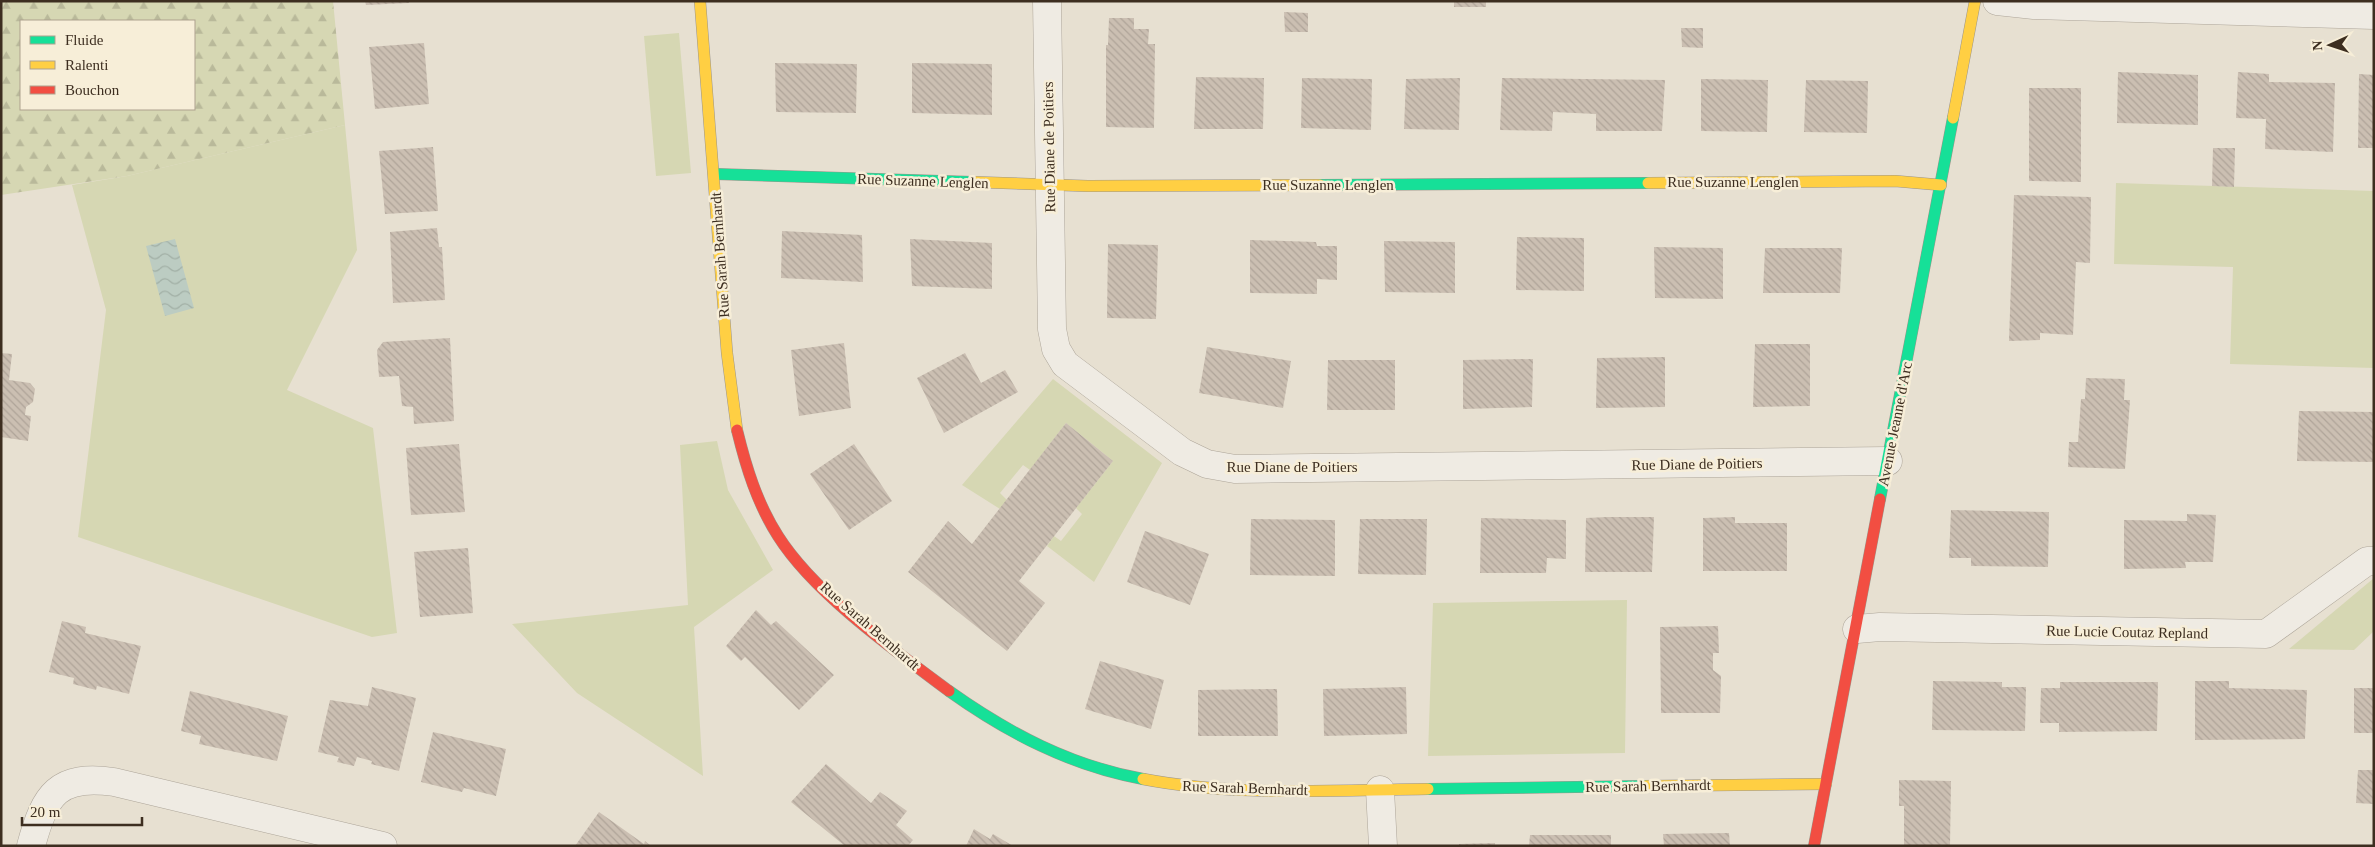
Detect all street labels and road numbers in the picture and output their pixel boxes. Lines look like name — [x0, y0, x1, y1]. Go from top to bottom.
street label: Rue Diane de Poitiers — [1040, 81, 1058, 213]
street label: Rue Suzanne Lenglen — [857, 171, 990, 191]
street label: Rue Suzanne Lenglen — [1667, 174, 1799, 190]
street label: Rue Suzanne Lenglen — [1262, 177, 1394, 193]
street label: Rue Sarah Bernhardt — [708, 191, 732, 318]
street label: Avenue Jeanne d'Arc — [1875, 360, 1915, 488]
street label: Rue Diane de Poitiers — [1631, 455, 1763, 473]
street label: Rue Diane de Poitiers — [1226, 459, 1358, 475]
street label: Rue Sarah Bernhardt — [817, 579, 923, 674]
street label: Rue Lucie Coutaz Repland — [2046, 623, 2209, 641]
street label: Rue Sarah Bernhardt — [1585, 777, 1712, 795]
street label: Rue Sarah Bernhardt — [1182, 778, 1309, 798]

